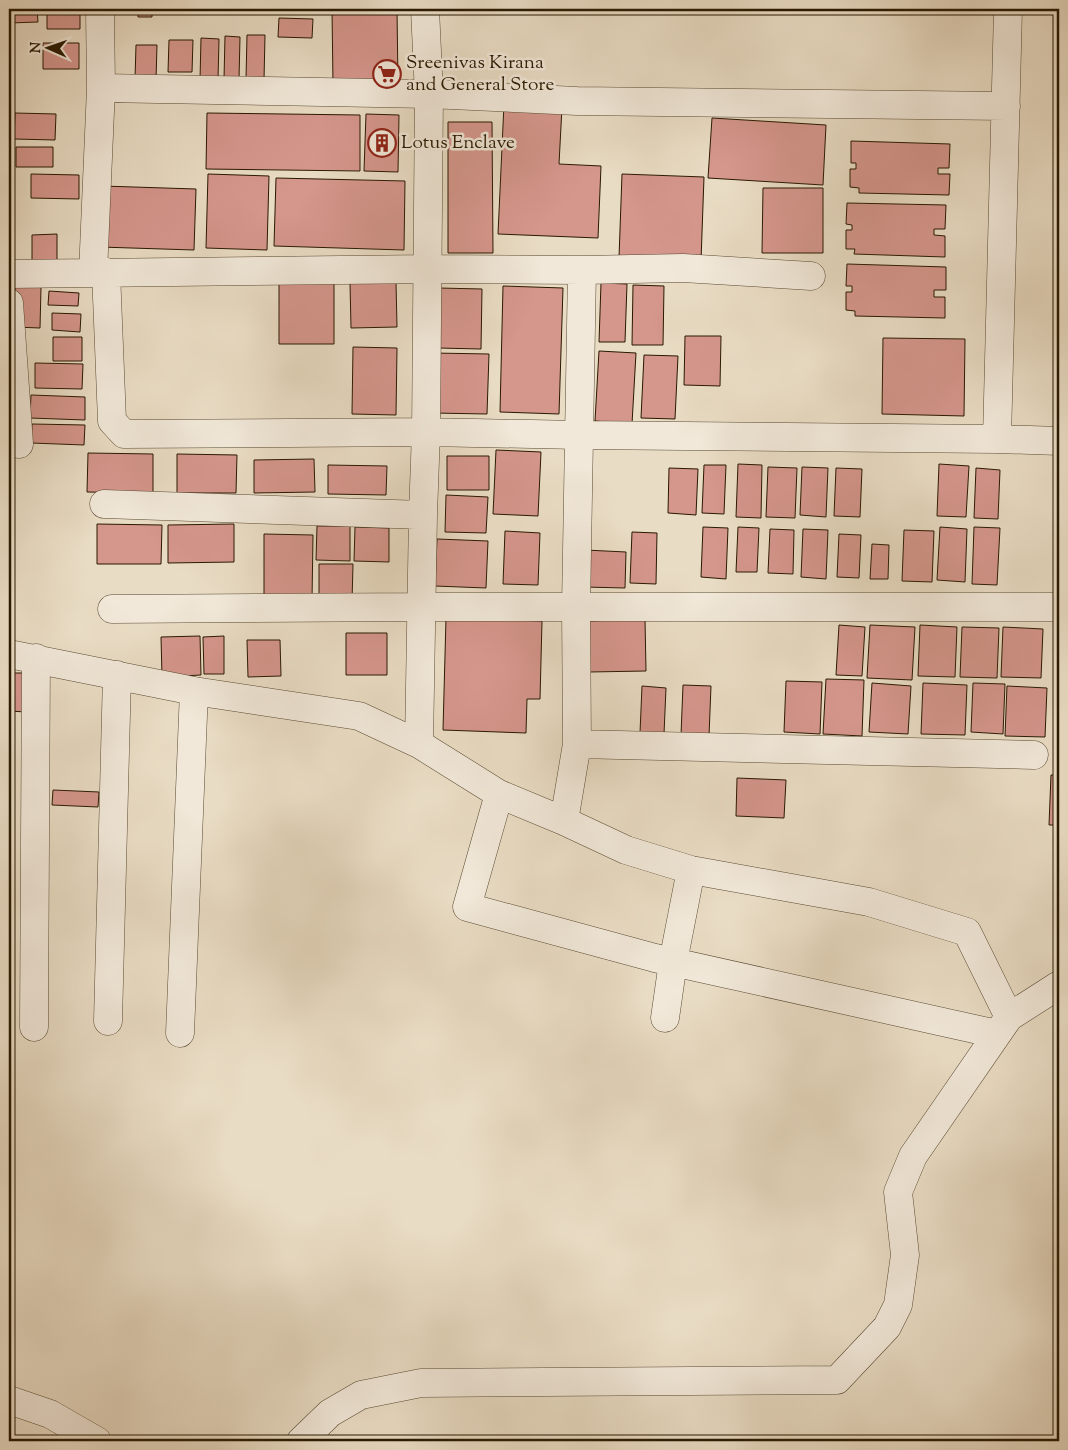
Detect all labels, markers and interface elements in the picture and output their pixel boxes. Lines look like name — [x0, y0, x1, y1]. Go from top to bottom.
north arrow — [22, 22, 72, 72]
text: N — [27, 42, 47, 54]
place label: Sreenivas Kirana and General Store — [406, 50, 554, 99]
supermarket icon: Sreenivas Kirana and General Store — [372, 59, 402, 89]
building icon: Lotus Enclave — [367, 128, 397, 158]
place label: Lotus Enclave — [401, 130, 515, 157]

